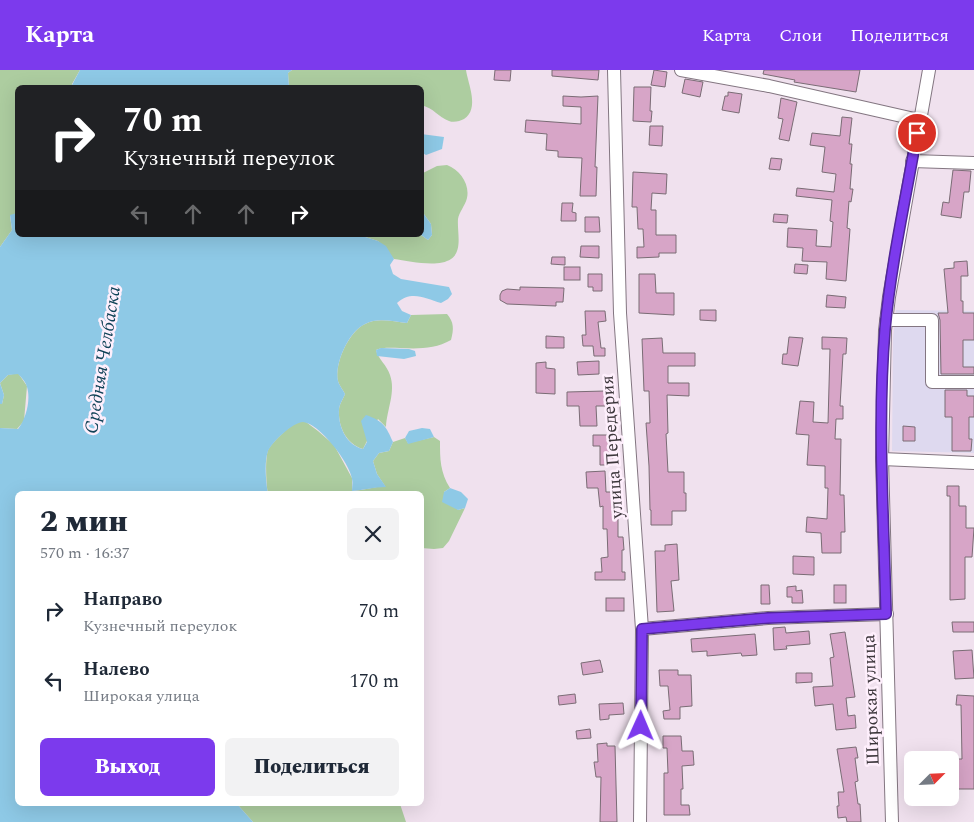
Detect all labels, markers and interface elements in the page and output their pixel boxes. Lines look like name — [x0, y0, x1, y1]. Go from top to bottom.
text: Карта — [25, 17, 94, 53]
text: Карта — [702, 22, 751, 49]
text: Слои — [779, 22, 822, 49]
text: Поделиться — [850, 22, 949, 49]
text: 70 m — [123, 94, 203, 147]
icon: right — [40, 105, 105, 170]
pin — [896, 112, 938, 154]
icon: arrive — [903, 119, 931, 147]
text: Кузнечный переулок — [123, 142, 335, 175]
icon: left — [126, 200, 154, 228]
icon: ahead — [179, 200, 207, 228]
icon: ahead — [232, 200, 260, 228]
icon: right — [285, 200, 313, 228]
water label: Средняя Челбаска — [77, 284, 129, 436]
street label: улица Передерия — [594, 374, 631, 521]
text: 2 мин — [40, 499, 128, 545]
button: close — [347, 508, 399, 560]
text: 570 m · 16:37 — [40, 541, 130, 565]
text: Направо — [83, 585, 162, 614]
icon: right — [40, 597, 68, 625]
text: 70 m — [359, 597, 399, 626]
text: Кузнечный переулок — [83, 614, 237, 638]
street label: Широкая улица — [855, 634, 887, 766]
text: Налево — [83, 655, 150, 684]
icon: left — [40, 667, 68, 695]
text: 170 m — [349, 667, 399, 696]
text: Широкая улица — [83, 684, 200, 708]
position arrow — [614, 699, 666, 751]
button: Выход — [40, 738, 215, 796]
button: Поделиться — [225, 738, 399, 796]
north arrow — [904, 751, 959, 806]
map controls — [904, 751, 959, 806]

